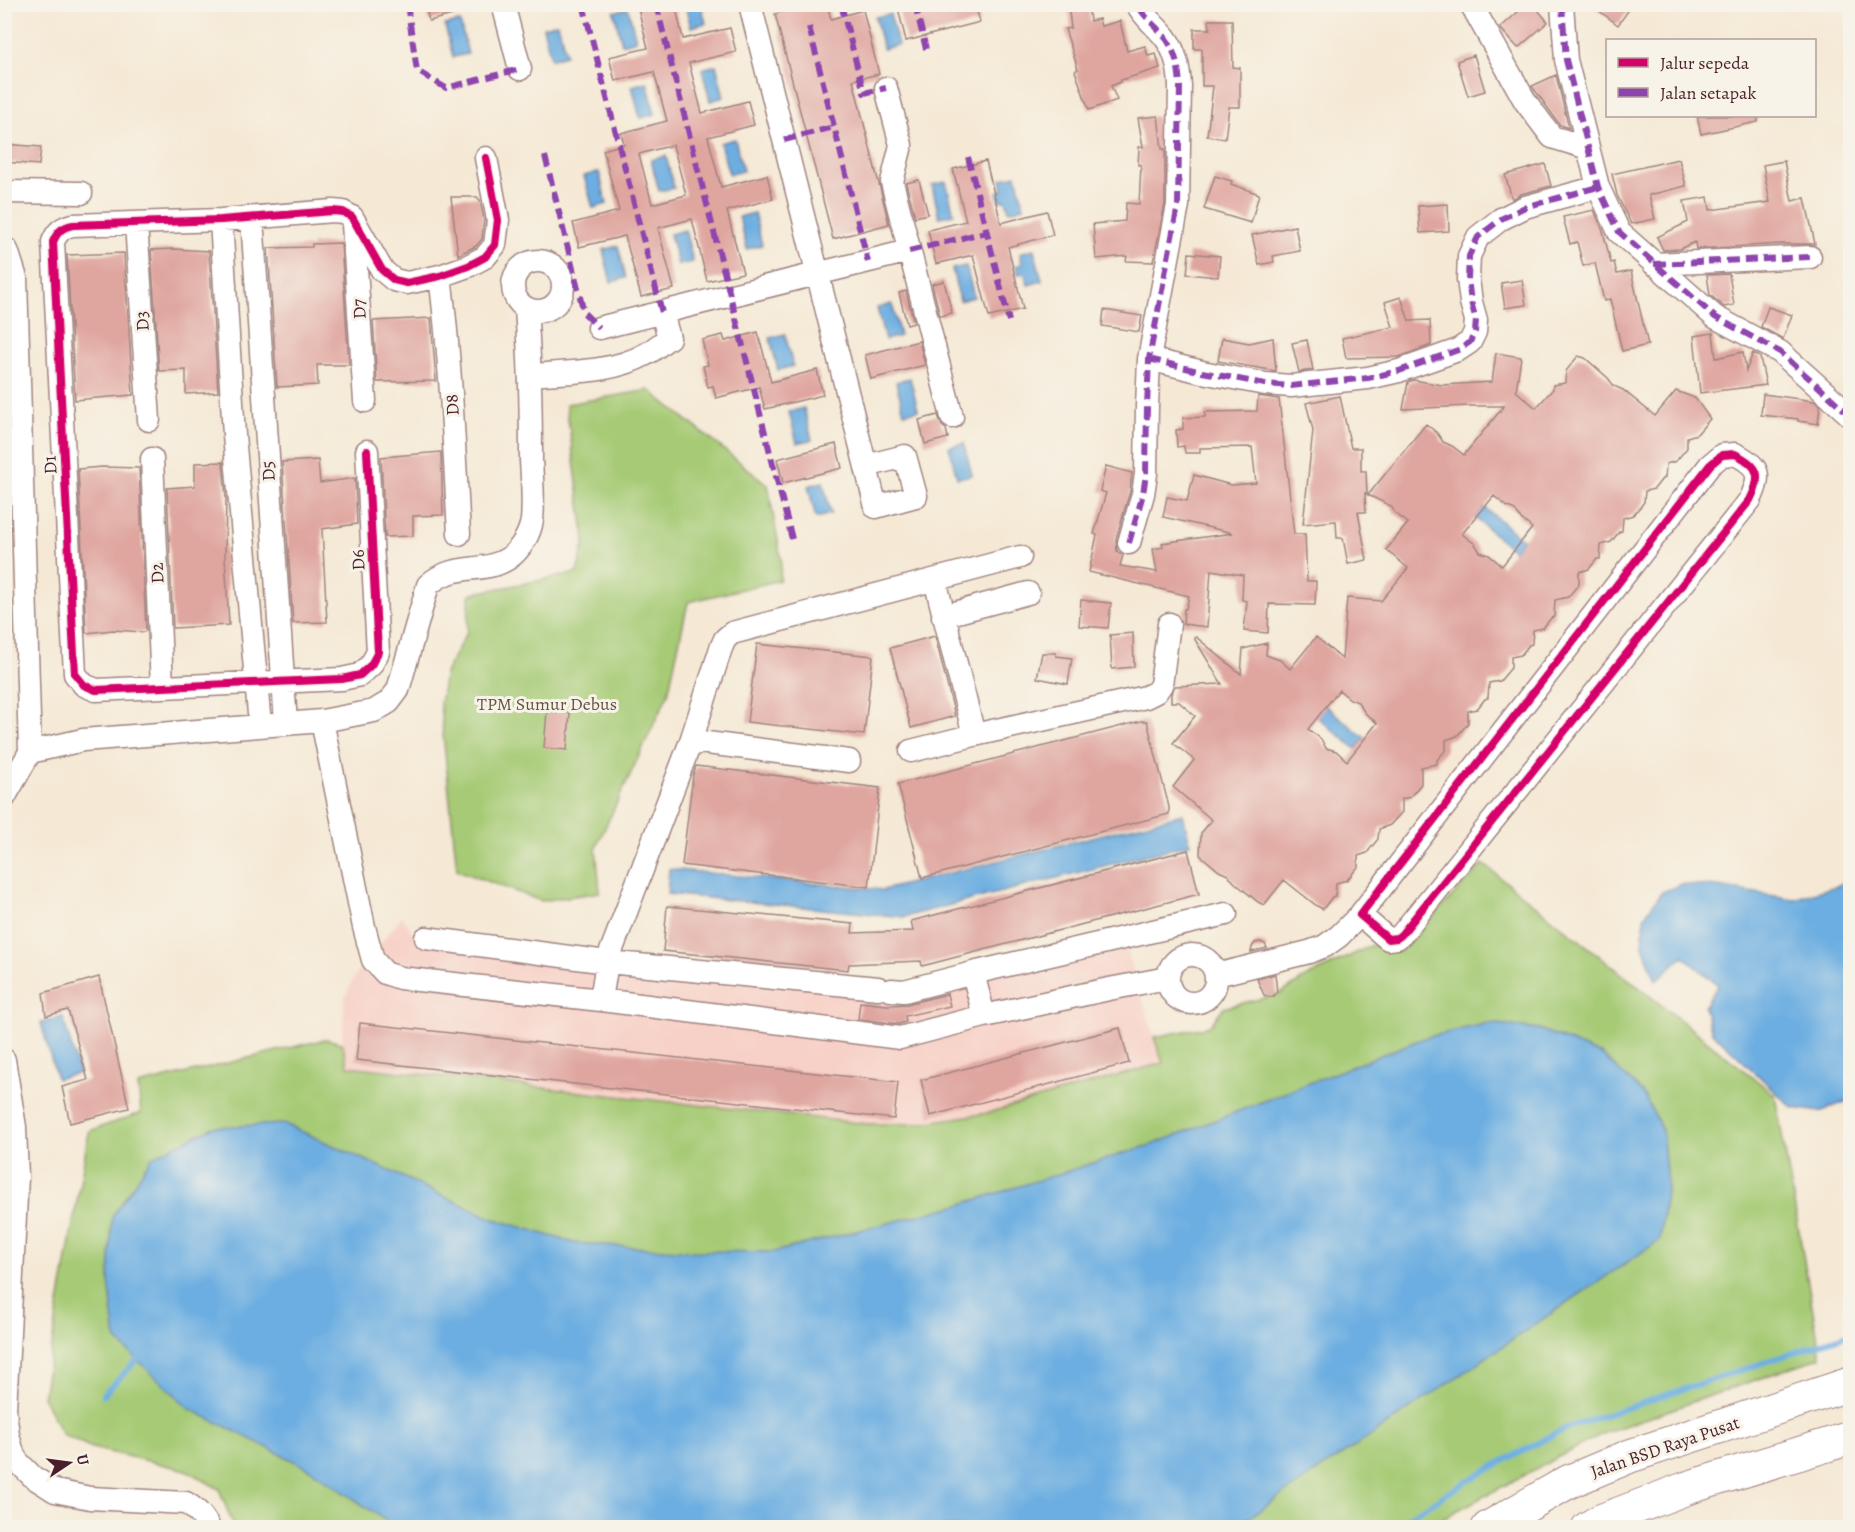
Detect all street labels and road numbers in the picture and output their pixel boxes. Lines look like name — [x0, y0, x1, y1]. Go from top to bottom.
street label: D7 — [346, 298, 372, 320]
street label: D3 — [129, 310, 155, 332]
street label: D8 — [439, 393, 465, 417]
street label: D1 — [38, 455, 62, 475]
street label: D5 — [255, 460, 281, 482]
street label: D6 — [345, 549, 371, 571]
street label: D2 — [144, 561, 170, 584]
street label: Jalan BSD Raya Pusat — [1587, 1410, 1743, 1484]

